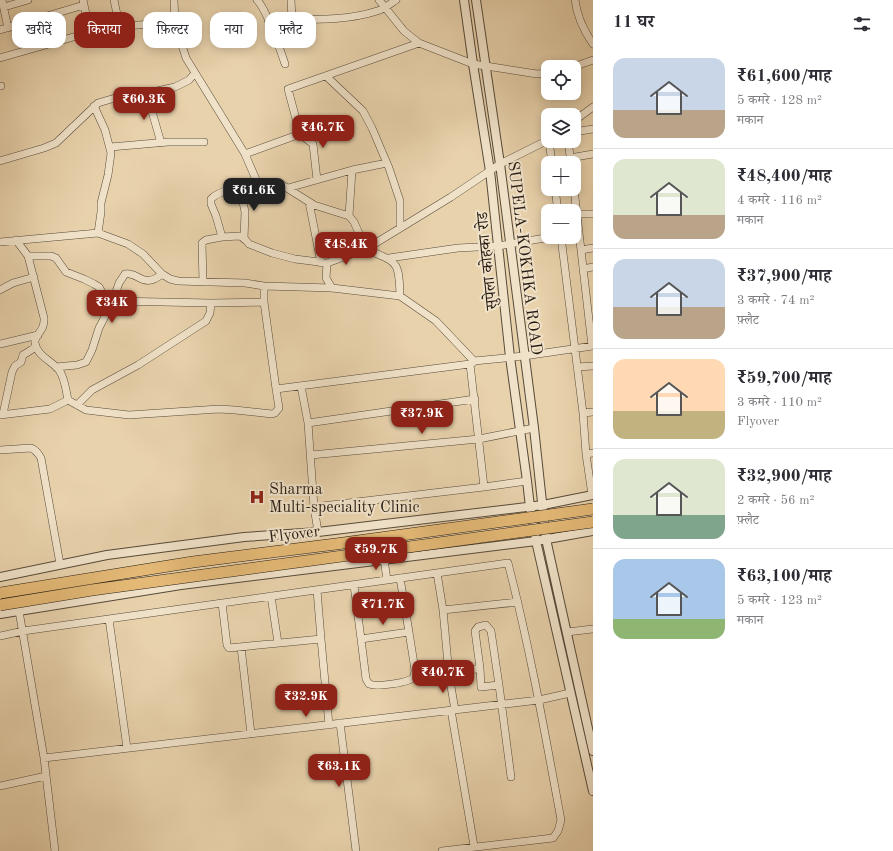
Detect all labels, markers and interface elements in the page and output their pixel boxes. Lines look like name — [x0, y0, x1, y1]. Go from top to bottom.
chip: खरीदें — [12, 12, 66, 48]
chip: किराया — [74, 12, 135, 48]
chip: फ़िल्टर — [143, 12, 202, 48]
chip: नया — [210, 12, 257, 48]
chip: फ़्लैट — [265, 12, 316, 48]
icon: filters — [851, 13, 873, 35]
text: 11 घर — [613, 14, 654, 31]
map controls — [541, 60, 581, 244]
button: locate — [541, 60, 581, 100]
text: ₹61,600/माह — [737, 68, 831, 85]
icon: home — [645, 74, 693, 122]
pin: ₹60.3K — [111, 87, 177, 121]
text: ₹60.3K — [122, 93, 166, 106]
text: 5 कमरे · 128 m² — [737, 94, 822, 107]
button: layers — [541, 108, 581, 148]
text: मकान — [737, 114, 763, 127]
pin: ₹46.7K — [290, 115, 356, 149]
text: ₹46.7K — [301, 121, 345, 134]
button: + — [541, 156, 581, 196]
street label: SUPELA-KOKHKA ROAD — [504, 160, 544, 356]
text: ₹48,400/माह — [737, 168, 831, 185]
icon: home — [645, 175, 693, 223]
pin: ₹61.6K — [221, 178, 287, 212]
text: ₹61.6K — [232, 184, 276, 197]
text: 4 कमरे · 116 m² — [737, 194, 822, 207]
button: − — [541, 204, 581, 244]
street label: सुपेला कोहका रोड — [472, 210, 501, 312]
text: मकान — [737, 214, 763, 227]
pin: ₹48.4K — [313, 232, 379, 266]
text: ₹48.4K — [324, 238, 368, 251]
text: ₹37,900/माह — [737, 268, 831, 285]
icon: home — [645, 275, 693, 323]
pin: ₹34K — [88, 290, 136, 324]
text: 3 कमरे · 74 m² — [737, 294, 814, 307]
text: ₹34K — [96, 296, 128, 309]
text: फ़्लैट — [737, 314, 759, 327]
text: ₹59,700/माह — [737, 370, 831, 387]
icon: home — [645, 375, 693, 423]
text: 3 कमरे · 110 m² — [737, 396, 822, 409]
pin: ₹37.9K — [389, 401, 455, 435]
text: ₹37.9K — [400, 407, 444, 420]
text: Flyover — [737, 415, 779, 428]
text: ₹32,900/माह — [737, 468, 831, 485]
icon: home — [645, 475, 693, 523]
place label: Sharma Multi-speciality Clinic — [269, 482, 419, 516]
hospital icon: Sharma Multi-speciality Clinic — [248, 488, 266, 506]
text: 2 कमरे · 56 m² — [737, 494, 814, 507]
text: फ़्लैट — [737, 514, 759, 527]
street label: Flyover — [268, 524, 321, 546]
pin: ₹59.7K — [343, 537, 409, 571]
text: ₹59.7K — [354, 543, 398, 556]
text: ₹63,100/माह — [737, 568, 831, 585]
icon: home — [645, 575, 693, 623]
pin: ₹71.7K — [350, 592, 416, 626]
text: 5 कमरे · 123 m² — [737, 594, 822, 607]
text: ₹71.7K — [361, 598, 405, 611]
text: मकान — [737, 614, 763, 627]
pin: ₹40.7K — [410, 660, 476, 694]
text: ₹40.7K — [421, 666, 465, 679]
pin: ₹32.9K — [273, 684, 339, 718]
text: ₹32.9K — [284, 690, 328, 703]
pin: ₹63.1K — [306, 754, 372, 788]
text: ₹63.1K — [317, 760, 361, 773]

